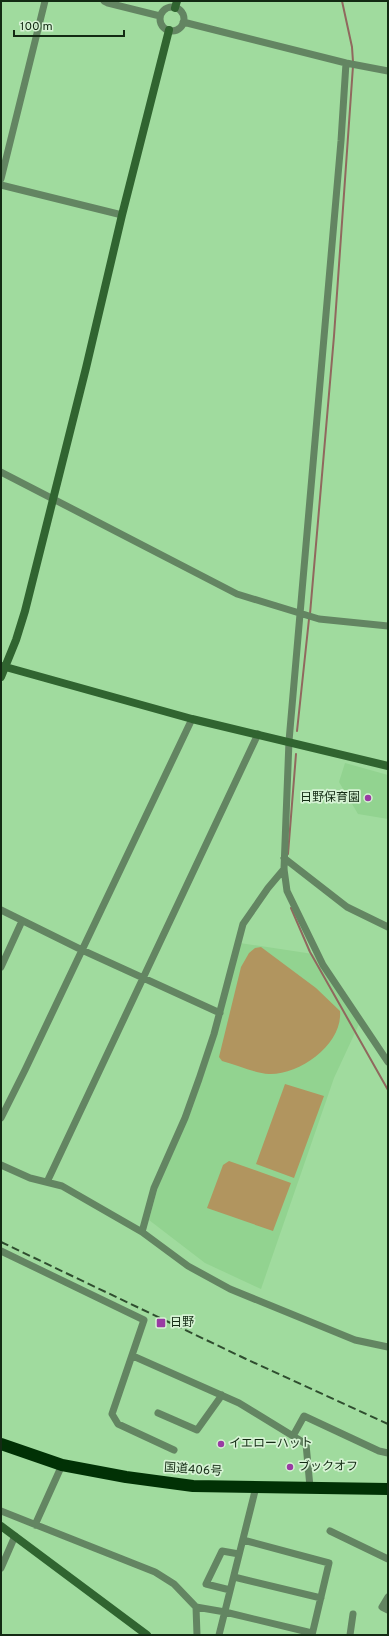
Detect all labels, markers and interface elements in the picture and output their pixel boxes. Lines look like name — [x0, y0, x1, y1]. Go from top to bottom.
scale bar — [14, 12, 124, 38]
text: 100 m — [20, 19, 53, 35]
place label: 日野保育園 — [300, 790, 360, 806]
marker: 日野保育園 — [363, 793, 373, 803]
place label: 日野 — [170, 1315, 194, 1331]
marker: 日野 — [155, 1317, 167, 1329]
place label: イエローハット — [229, 1436, 313, 1452]
marker: イエローハット — [216, 1439, 226, 1449]
place label: ブックオフ — [298, 1459, 358, 1475]
street label: 国道406号 — [163, 1460, 223, 1480]
marker: ブックオフ — [285, 1462, 295, 1472]

